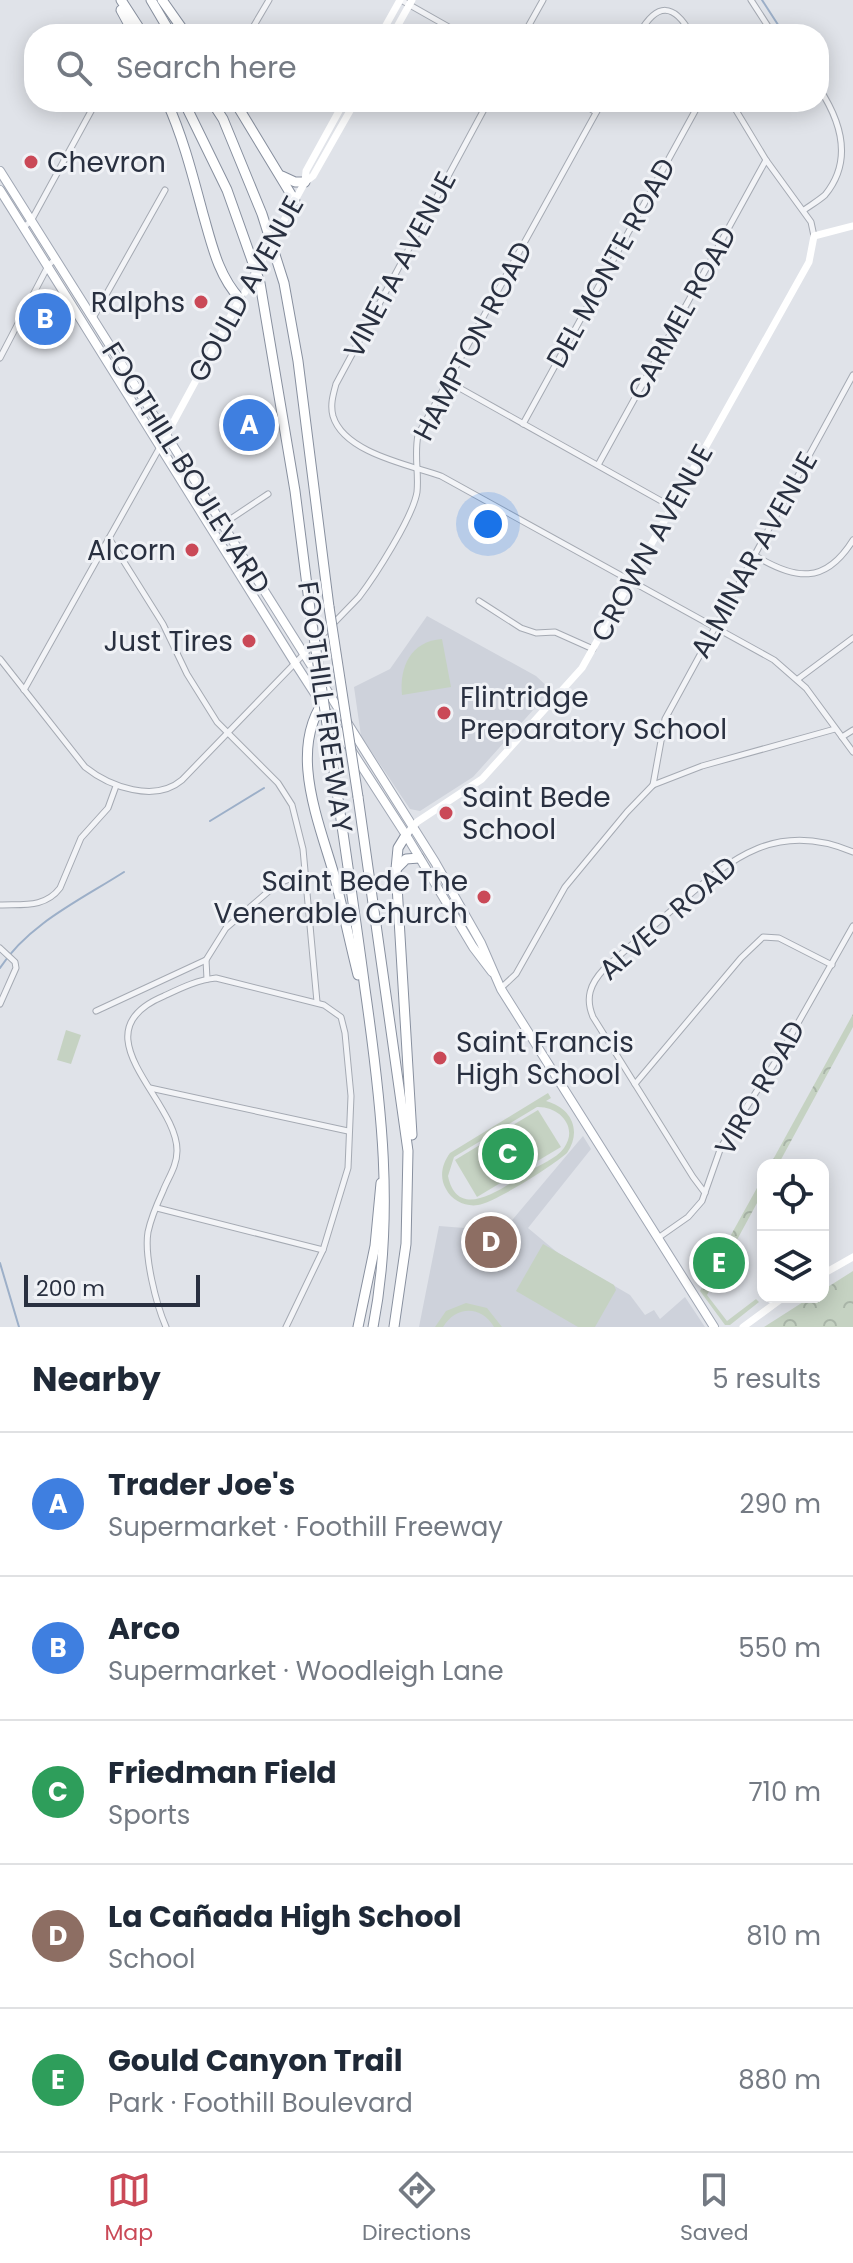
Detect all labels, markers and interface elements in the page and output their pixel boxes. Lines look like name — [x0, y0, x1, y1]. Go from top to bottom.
search box — [24, 24, 829, 112]
icon: search — [52, 46, 96, 90]
text: Search here — [116, 46, 297, 89]
place label: Chevron — [47, 143, 166, 182]
street label: DEL MONTE ROAD — [537, 151, 685, 375]
marker: Chevron — [22, 153, 40, 171]
street label: VINETA AVENUE — [334, 165, 466, 365]
street label: GOULD AVENUE — [179, 189, 313, 389]
street label: CARMEL ROAD — [618, 219, 746, 407]
street label: HAMPTON ROAD — [404, 234, 542, 448]
place label: Ralphs — [91, 283, 185, 322]
pin: B — [19, 289, 71, 349]
marker: Ralphs — [192, 293, 210, 311]
street label: FOOTHILL BOULEVARD — [95, 336, 277, 600]
pin: A — [223, 395, 275, 455]
street label: CROWN AVENUE — [582, 437, 722, 649]
street label: ALMINAR AVENUE — [681, 445, 827, 665]
your location — [468, 504, 508, 544]
place label: Alcorn — [87, 531, 176, 570]
marker: Alcorn — [183, 541, 201, 559]
street label: FOOTHILL FREEWAY — [288, 579, 362, 835]
place label: Just Tires — [103, 622, 233, 661]
marker: Just Tires — [240, 632, 258, 650]
place label: Flintridge Preparatory School — [460, 678, 727, 749]
marker: Flintridge Preparatory School — [435, 704, 453, 722]
place label: Saint Bede School — [462, 778, 611, 849]
marker: Saint Bede School — [437, 804, 455, 822]
street label: ALVEO ROAD — [591, 847, 745, 989]
place label: Saint Bede The Venerable Church — [214, 862, 468, 933]
marker: Saint Bede The Venerable Church — [475, 888, 493, 906]
street label: VIRO ROAD — [706, 1013, 814, 1163]
place label: Saint Francis High School — [456, 1023, 634, 1094]
marker: Saint Francis High School — [431, 1049, 449, 1067]
pin: C — [482, 1124, 534, 1184]
map controls — [757, 1159, 829, 1303]
button: locate — [757, 1159, 829, 1231]
pin: D — [465, 1212, 517, 1272]
button: layers — [757, 1231, 829, 1303]
pin: E — [693, 1233, 745, 1293]
scale bar — [24, 1271, 200, 1307]
text: 200 m — [36, 1273, 105, 1304]
text: Nearby — [32, 1355, 161, 1403]
text: 5 results — [712, 1361, 821, 1397]
text: Trader Joe's — [108, 1463, 295, 1506]
text: A — [48, 1486, 68, 1522]
text: 290 m — [740, 1486, 821, 1522]
text: Supermarket · Foothill Freeway — [108, 1509, 503, 1545]
text: Arco — [108, 1607, 180, 1650]
text: B — [49, 1630, 67, 1666]
text: 550 m — [738, 1630, 821, 1666]
text: Supermarket · Woodleigh Lane — [108, 1653, 504, 1689]
text: Friedman Field — [108, 1751, 337, 1794]
text: C — [48, 1774, 68, 1810]
text: 710 m — [748, 1774, 821, 1810]
text: Sports — [108, 1797, 190, 1833]
text: La Cañada High School — [108, 1895, 462, 1938]
text: D — [49, 1918, 67, 1954]
text: 810 m — [746, 1918, 821, 1954]
text: School — [108, 1941, 195, 1977]
text: Gould Canyon Trail — [108, 2039, 403, 2082]
text: E — [51, 2062, 65, 2098]
text: 880 m — [738, 2062, 821, 2098]
text: Park · Foothill Boulevard — [108, 2085, 413, 2121]
tab: Map — [104, 2168, 153, 2249]
tab: Directions — [362, 2168, 471, 2249]
tab: Saved — [680, 2168, 749, 2249]

